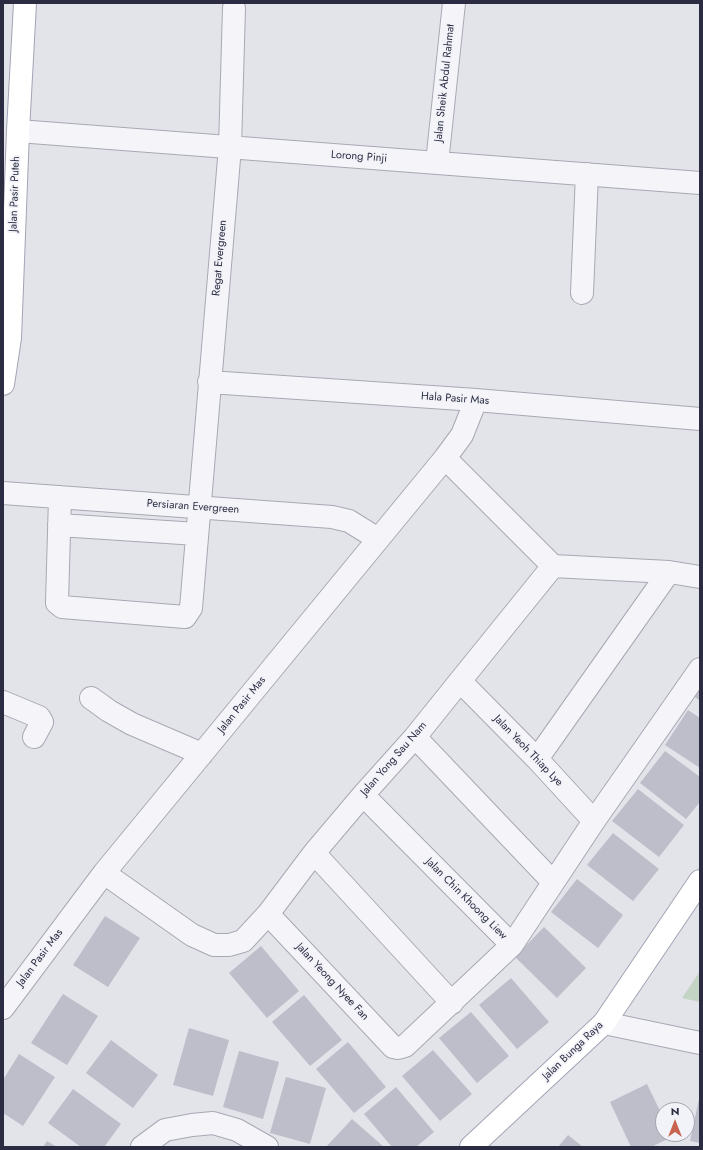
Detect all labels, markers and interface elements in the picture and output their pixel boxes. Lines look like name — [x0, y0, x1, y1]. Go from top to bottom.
street label: Jalan Sheik Abdul Rahmat — [432, 23, 458, 143]
street label: Lorong Pinji — [331, 148, 387, 166]
street label: Jalan Pasir Puteh — [7, 156, 23, 232]
street label: Regat Evergreen — [210, 219, 230, 297]
street label: Hala Pasir Mas — [420, 390, 490, 408]
street label: Persiaran Evergreen — [146, 497, 240, 517]
street label: Jalan Pasir Mas — [215, 674, 269, 736]
street label: Jalan Yeoh Thiap Lye — [491, 713, 565, 789]
street label: Jalan Yong Sau Nam — [358, 719, 430, 799]
street label: Jalan Chin Khoong Liew — [422, 855, 510, 943]
street label: Jalan Pasir Mas — [14, 927, 66, 989]
street label: Jalan Yeong Nyee Fan — [293, 941, 371, 1023]
street label: Jalan Bunga Raya — [540, 1019, 606, 1083]
north arrow — [655, 1102, 695, 1142]
text: N — [671, 1103, 679, 1119]

